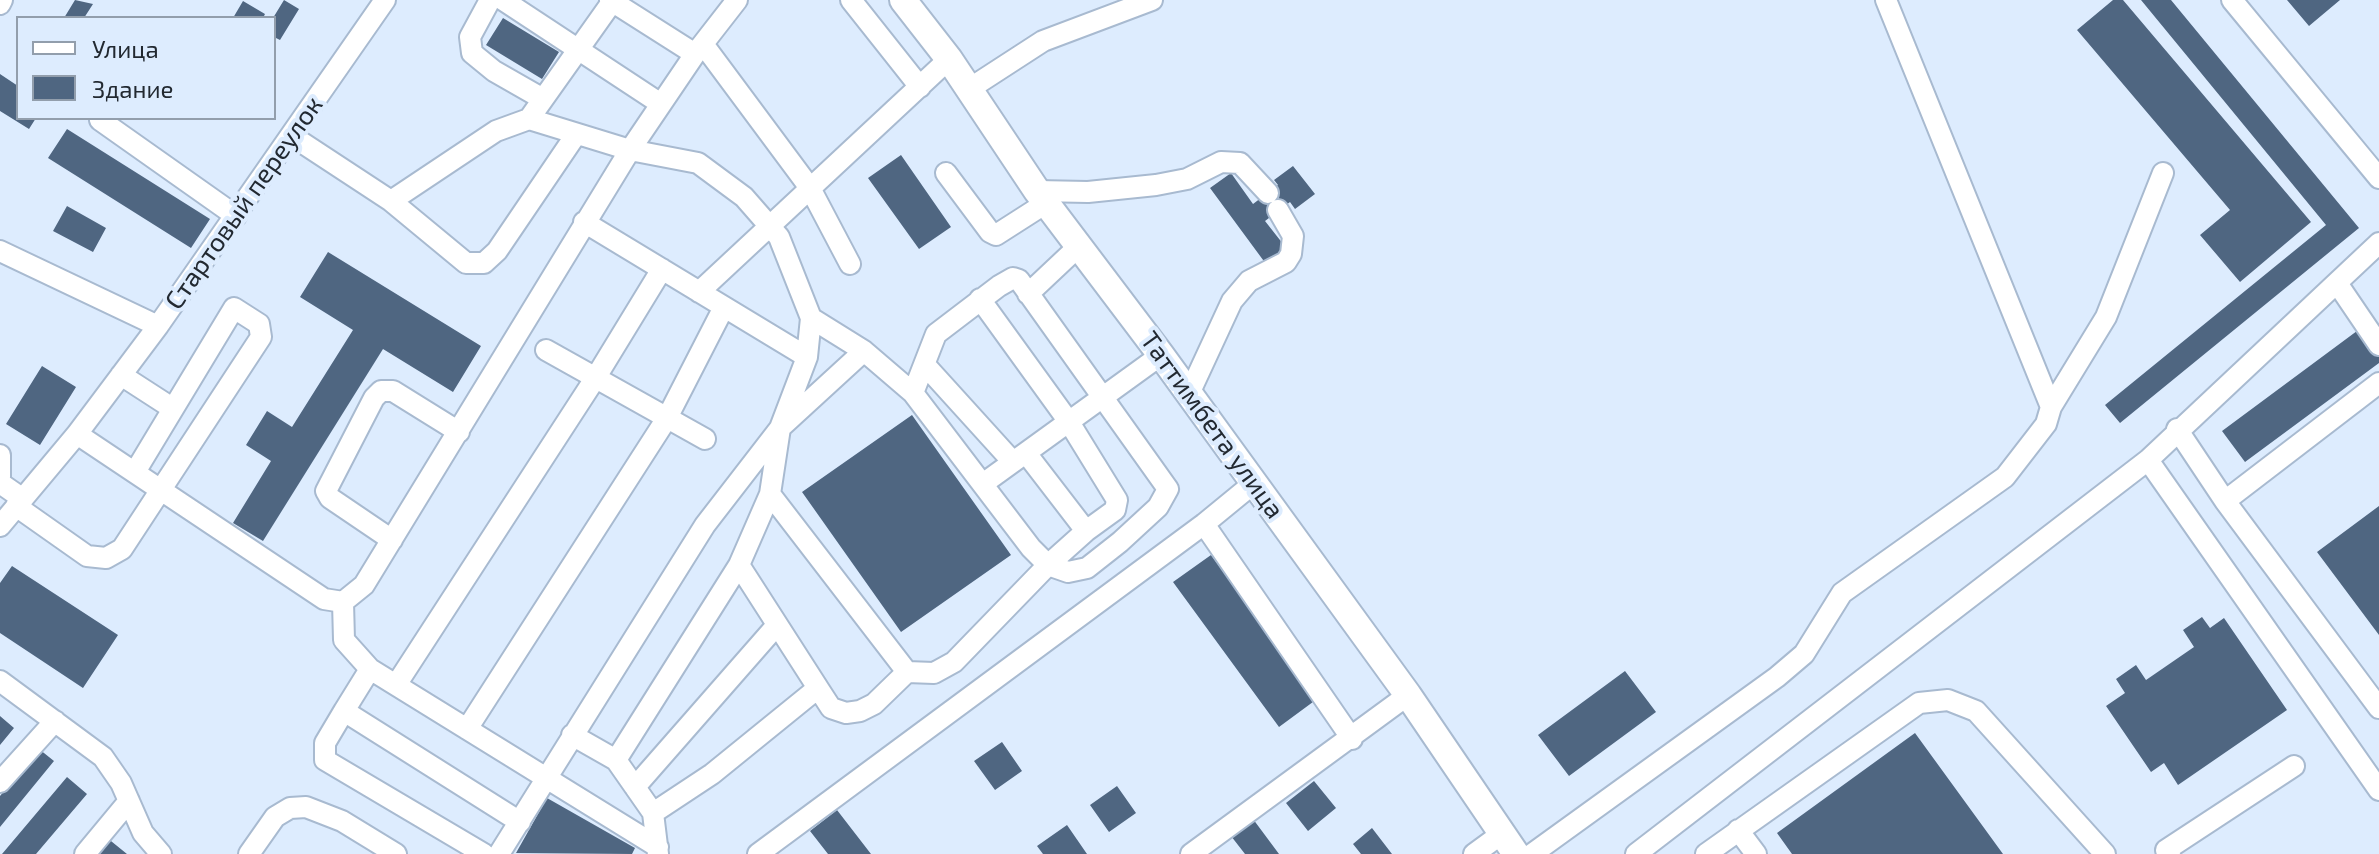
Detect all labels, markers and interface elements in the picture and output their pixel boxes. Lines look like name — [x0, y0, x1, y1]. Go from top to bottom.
legend — [16, 16, 276, 120]
text: Улица — [92, 34, 159, 63]
text: Здание — [92, 74, 174, 103]
street label: Стартовый переулок — [159, 90, 329, 316]
street label: Таттимбета улица — [1134, 325, 1290, 525]

